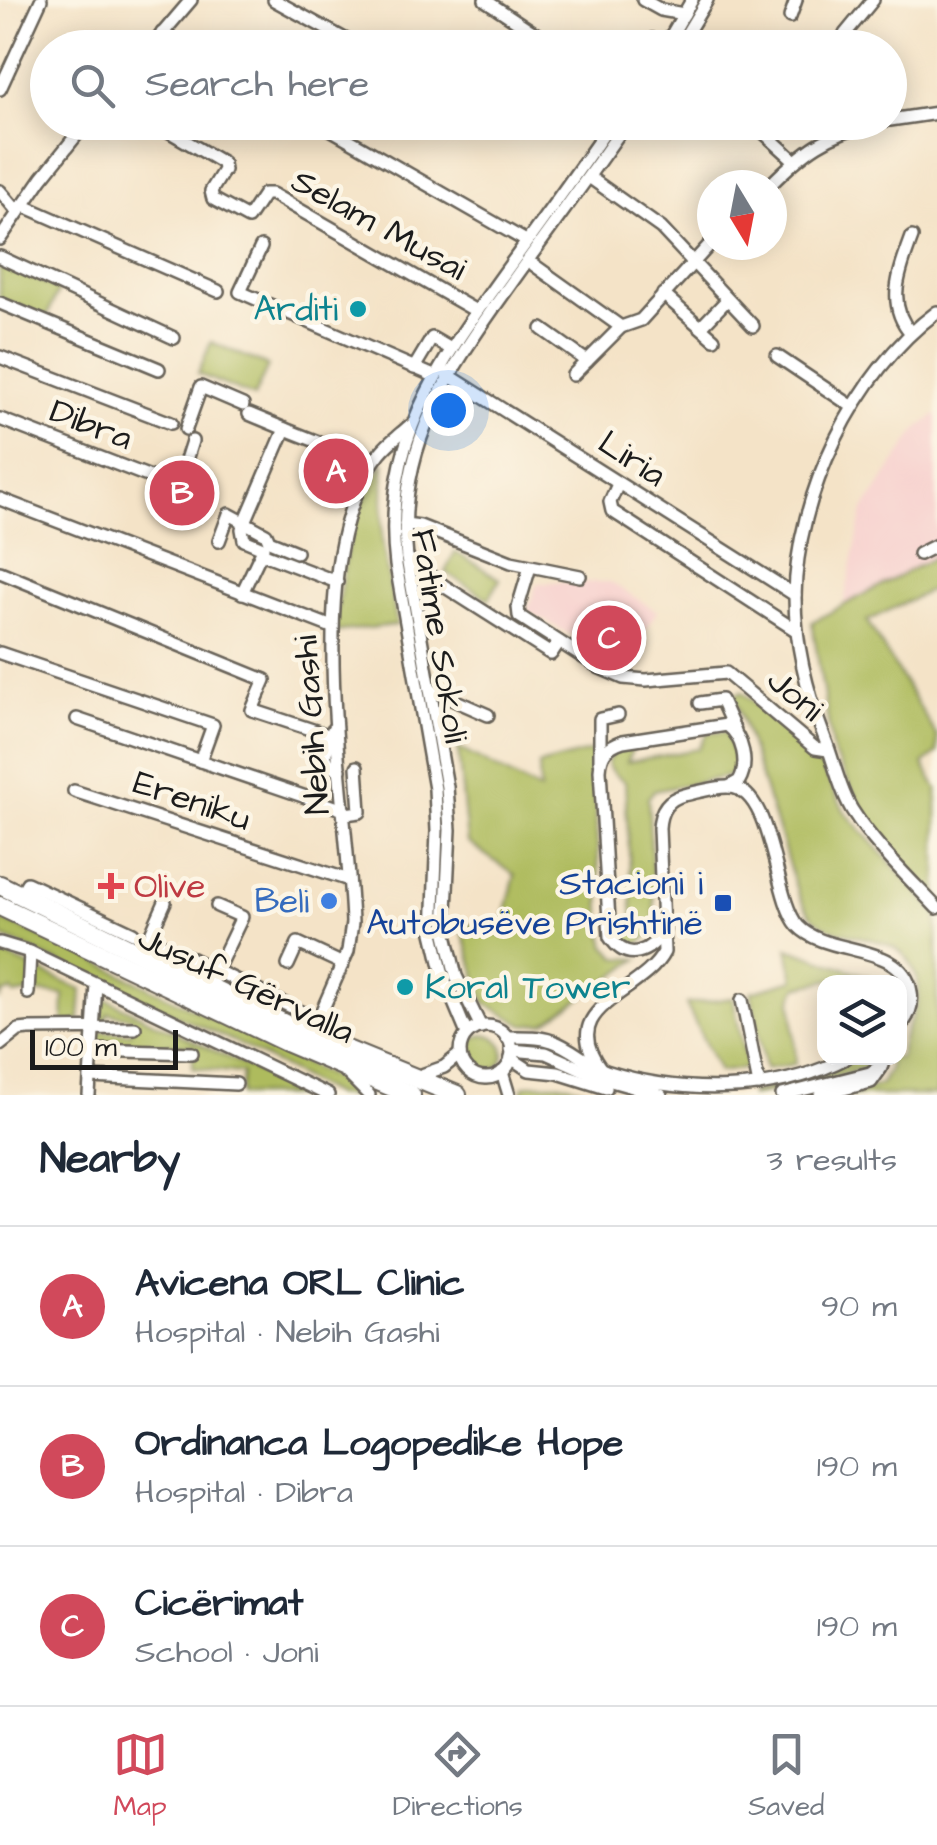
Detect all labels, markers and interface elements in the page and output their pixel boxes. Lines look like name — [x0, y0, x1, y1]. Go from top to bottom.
search box — [30, 30, 907, 140]
icon: search — [65, 58, 120, 113]
text: Search here — [145, 59, 369, 111]
street label: Selam Musai — [283, 157, 475, 293]
north arrow — [697, 170, 787, 260]
place label: Arditi — [254, 285, 338, 334]
marker: Arditi — [347, 298, 369, 320]
your location — [423, 385, 474, 436]
street label: Dibra — [43, 387, 140, 463]
street label: Liria — [588, 419, 676, 499]
pin: A — [304, 434, 368, 508]
pin: B — [150, 456, 214, 530]
street label: Fatime Sokoli — [398, 526, 480, 746]
pin: C — [576, 600, 642, 676]
street label: Nebih Gashi — [281, 634, 343, 816]
street label: Joni — [756, 657, 834, 733]
street label: Ereniku — [127, 758, 257, 844]
place label: Stacioni i Autobusëve Prishtinë — [366, 859, 703, 948]
place label: Olive — [134, 862, 205, 911]
marker: Olive — [98, 873, 124, 899]
place label: Beli — [254, 877, 309, 926]
marker: Beli — [318, 890, 340, 912]
marker: Stacioni i Autobusëve Prishtinë — [712, 892, 734, 914]
street label: Jusuf Gërvalla — [130, 913, 362, 1057]
place label: Koral Tower — [425, 963, 631, 1012]
map controls — [817, 975, 907, 1065]
button: layers — [817, 975, 907, 1065]
marker: Koral Tower — [394, 976, 416, 998]
scale bar — [30, 1025, 178, 1070]
text: 100 m — [45, 1028, 117, 1067]
text: Nearby — [40, 1131, 180, 1189]
text: 3 results — [767, 1138, 897, 1183]
text: Avicena ORL Clinic — [135, 1258, 464, 1310]
text: A — [62, 1284, 83, 1329]
text: 90 m — [821, 1284, 897, 1329]
text: Hospital · Nebih Gashi — [135, 1310, 440, 1355]
text: Ordinanca Logopedike Hope — [135, 1418, 623, 1470]
text: B — [61, 1444, 84, 1489]
text: 190 m — [817, 1444, 897, 1489]
text: Hospital · Dibra — [135, 1470, 353, 1515]
text: Cicërimat — [135, 1578, 303, 1630]
text: C — [61, 1604, 84, 1649]
text: 190 m — [817, 1604, 897, 1649]
text: School · Joni — [135, 1630, 319, 1675]
tab: Map — [113, 1727, 168, 1826]
tab: Directions — [393, 1727, 523, 1826]
tab: Saved — [748, 1727, 824, 1826]

